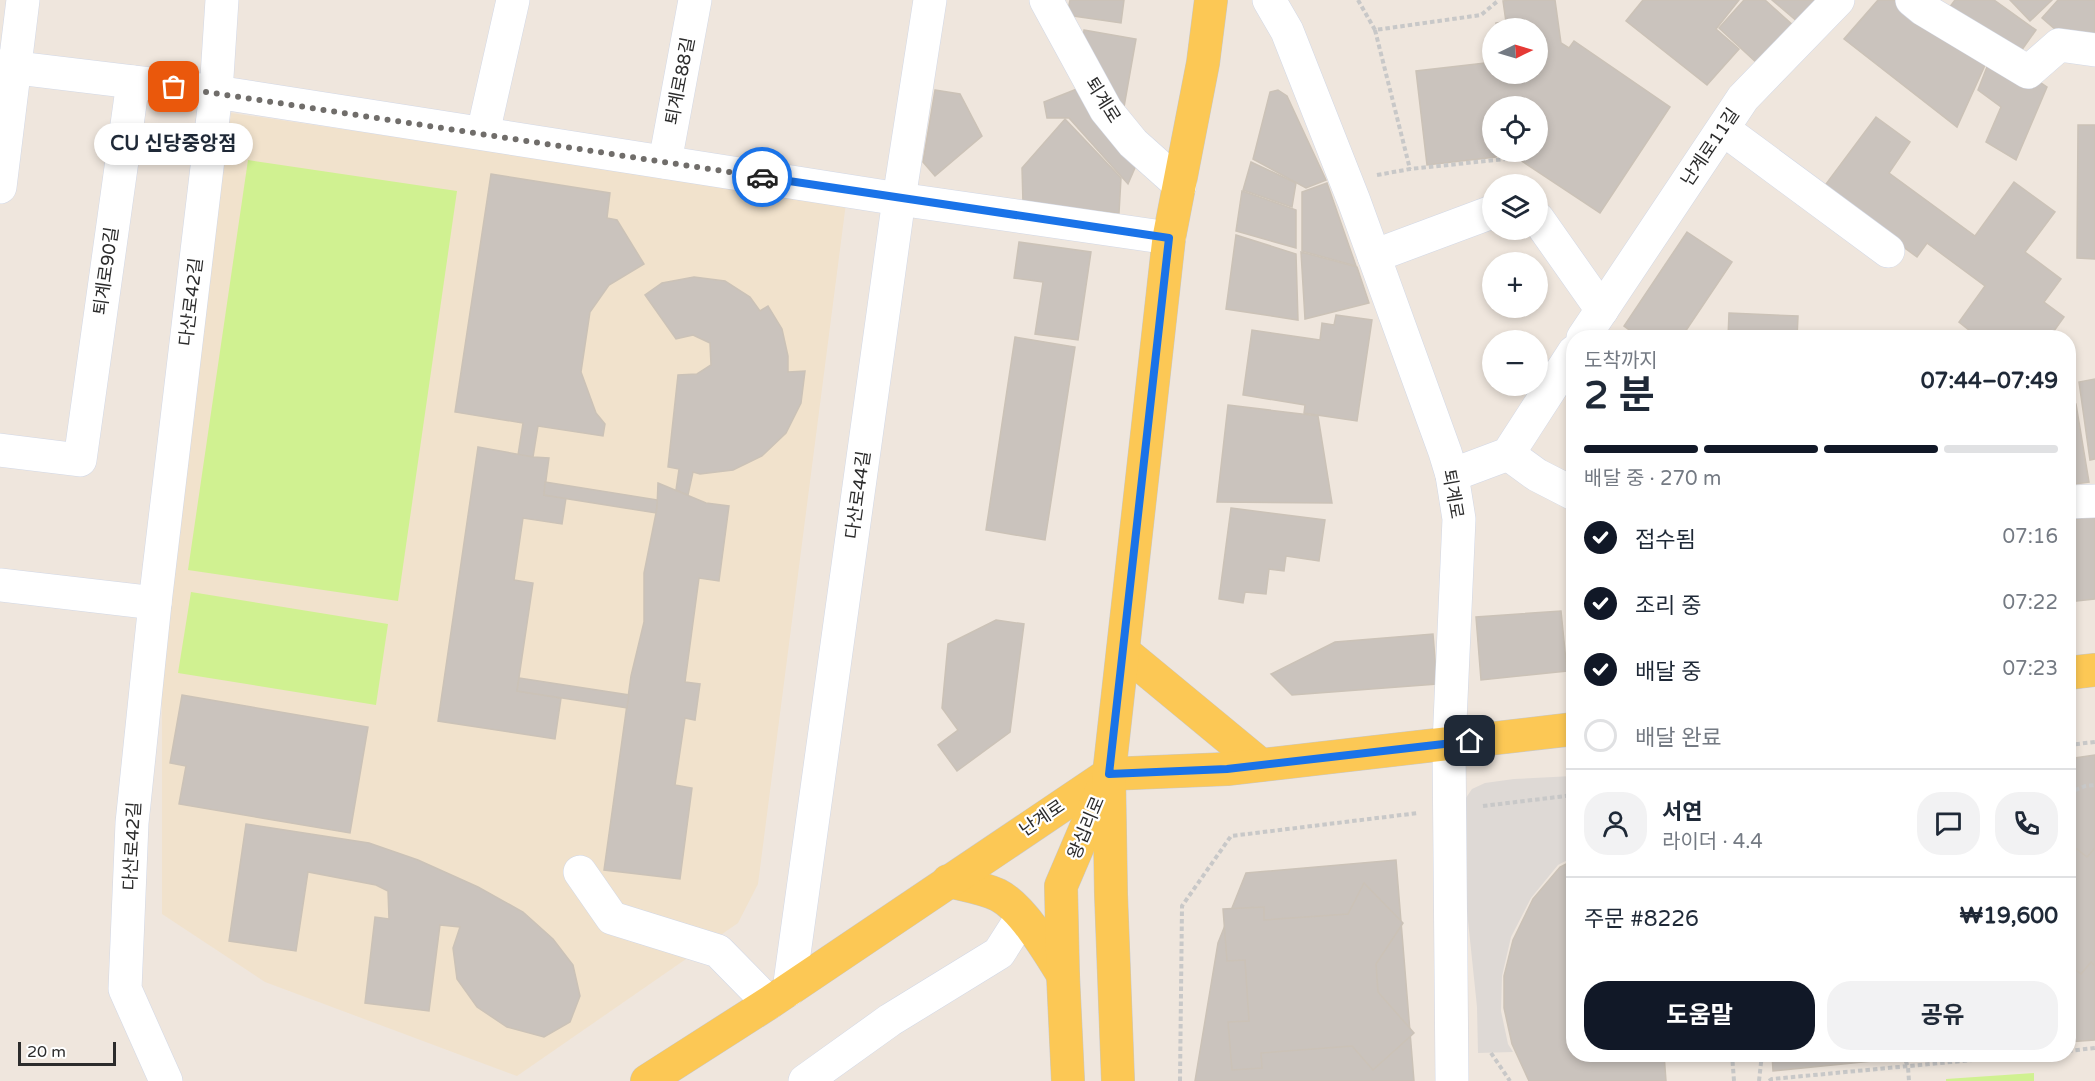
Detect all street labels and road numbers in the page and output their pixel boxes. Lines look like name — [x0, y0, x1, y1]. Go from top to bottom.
street label: 퇴계로88길 — [661, 35, 699, 127]
street label: 퇴계로 — [1081, 73, 1125, 127]
street label: 난계로11길 — [1676, 104, 1744, 190]
street label: 퇴계로90길 — [89, 225, 123, 317]
street label: 다산로42길 — [175, 257, 207, 347]
street label: 다산로44길 — [841, 449, 875, 541]
street label: 퇴계로 — [1438, 468, 1468, 520]
street label: 왕십리로 — [1063, 793, 1109, 863]
street label: 난계로 — [1015, 795, 1069, 841]
street label: 다산로42길 — [119, 801, 145, 891]

